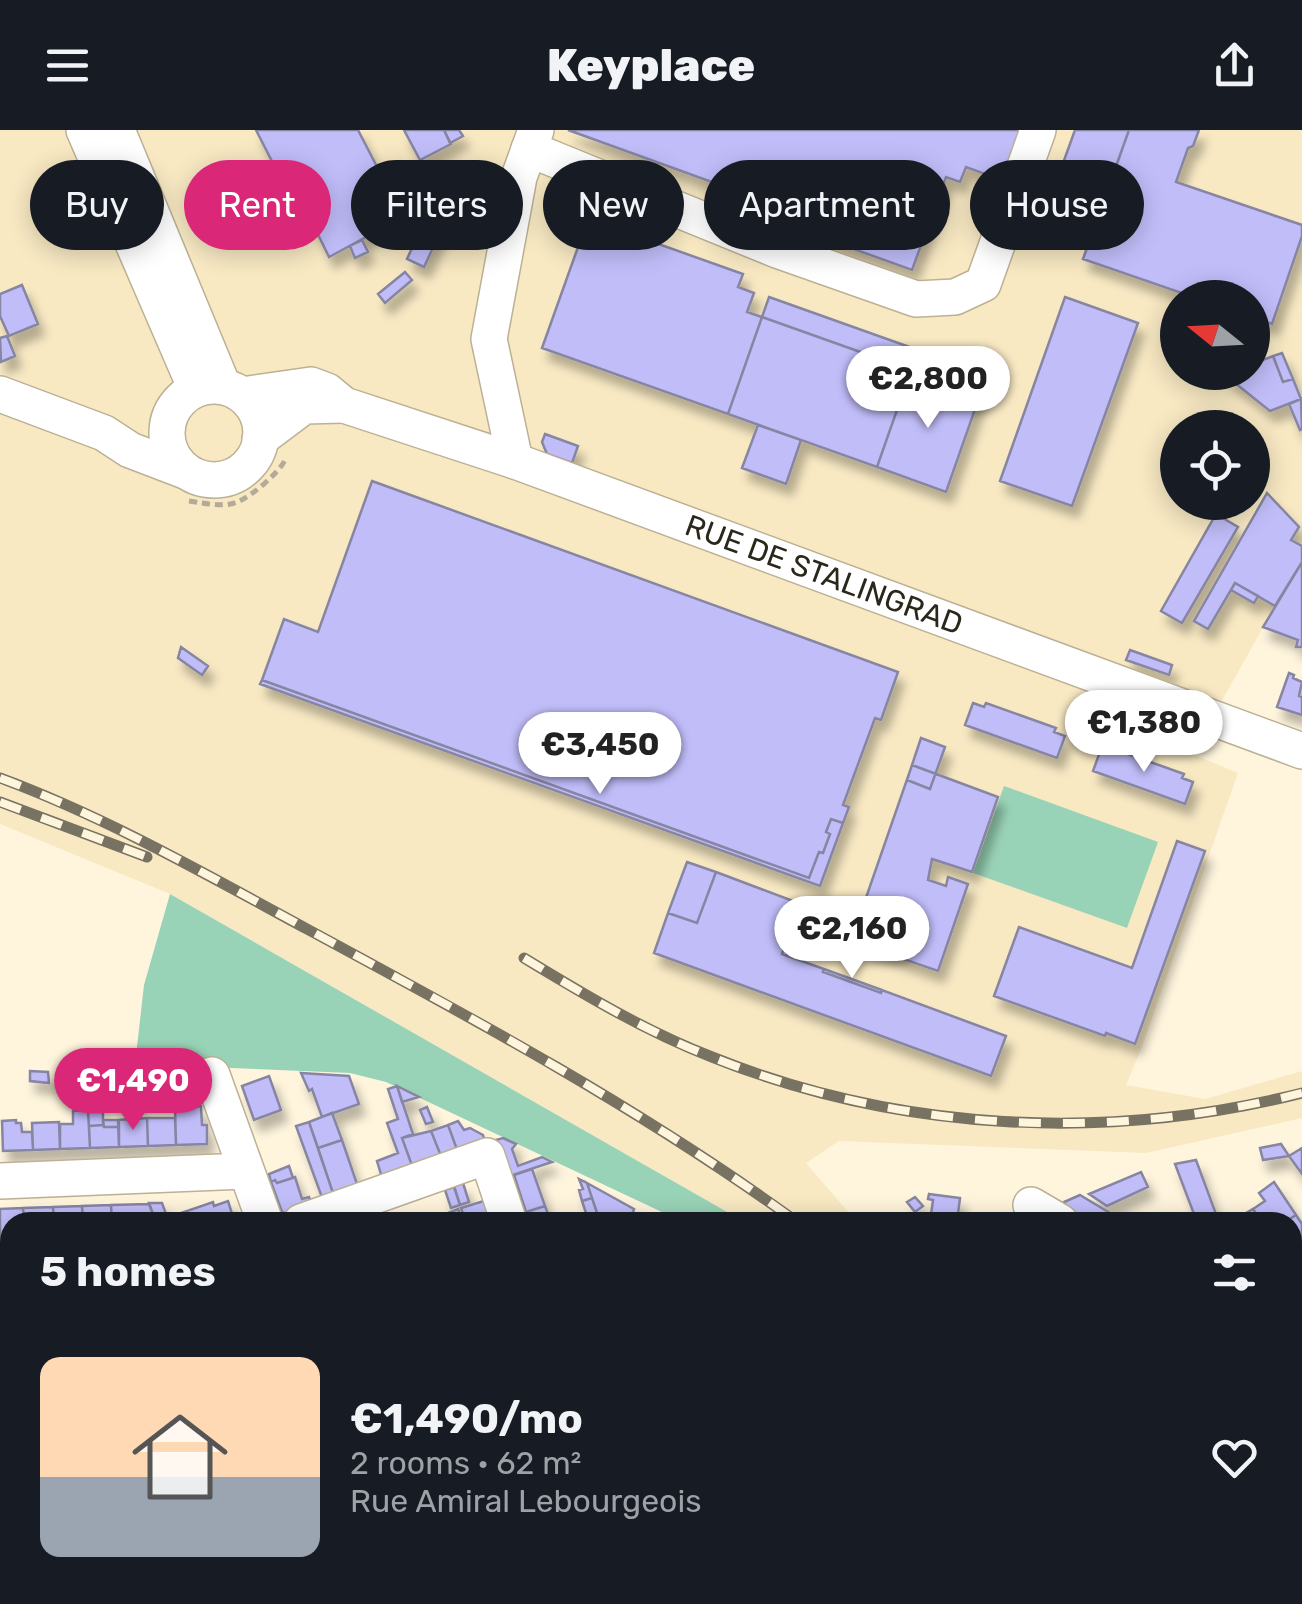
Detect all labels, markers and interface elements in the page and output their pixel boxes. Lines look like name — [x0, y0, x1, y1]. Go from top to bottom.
icon: menu — [40, 38, 95, 93]
icon: share — [1207, 38, 1262, 93]
text: Keyplace — [547, 39, 755, 92]
chip: Buy — [30, 160, 164, 250]
chip: Rent — [184, 160, 331, 250]
chip: Filters — [351, 160, 523, 250]
chip: New — [543, 160, 684, 250]
chip: Apartment — [704, 160, 950, 250]
chip: House — [970, 160, 1144, 250]
north arrow — [1160, 280, 1270, 390]
map controls — [1160, 280, 1270, 520]
pin: €2,800 — [847, 346, 1009, 431]
text: €2,800 — [868, 359, 988, 397]
button: locate — [1160, 410, 1270, 520]
street label: RUE DE STALINGRAD — [680, 507, 968, 642]
pin: €1,380 — [1063, 690, 1225, 775]
text: €1,380 — [1087, 703, 1201, 741]
pin: €3,450 — [519, 712, 681, 797]
text: €3,450 — [540, 725, 660, 763]
pin: €2,160 — [771, 896, 933, 981]
text: €2,160 — [796, 909, 908, 947]
pin: €1,490 — [52, 1048, 214, 1133]
text: €1,490 — [76, 1061, 190, 1099]
icon: filters — [1207, 1245, 1262, 1300]
text: 5 homes — [40, 1247, 216, 1297]
text: €1,490/mo — [350, 1394, 583, 1444]
icon: home — [120, 1397, 240, 1517]
icon: heart — [1207, 1430, 1262, 1485]
text: 2 rooms · 62 m² — [350, 1444, 582, 1482]
text: Rue Amiral Lebourgeois — [350, 1482, 702, 1520]

